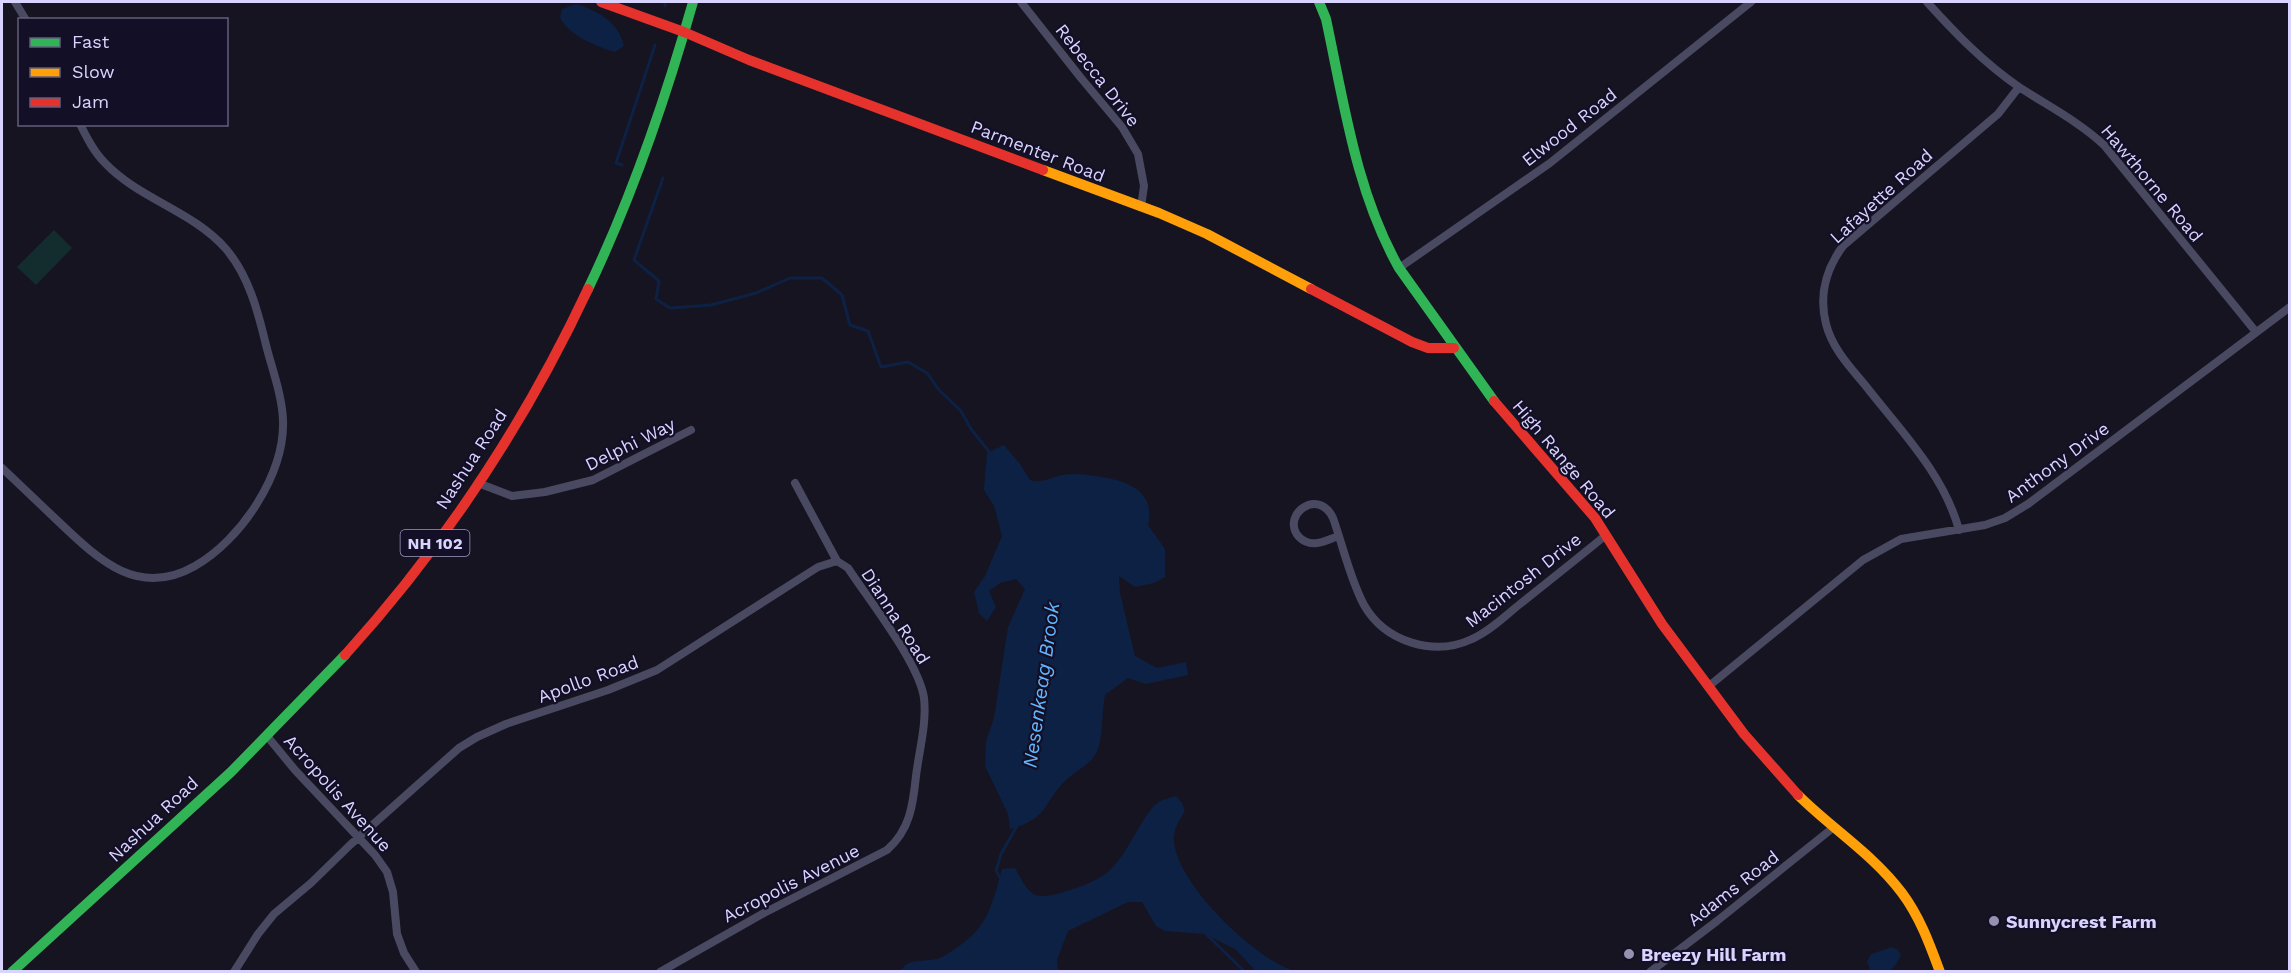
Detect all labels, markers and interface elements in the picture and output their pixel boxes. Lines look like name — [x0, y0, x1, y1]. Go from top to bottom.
legend — [18, 18, 228, 126]
street label: Rebecca Drive — [1051, 19, 1145, 131]
text: Fast — [72, 31, 110, 52]
text: Slow — [72, 61, 115, 82]
street label: Elwood Road — [1517, 84, 1621, 170]
text: Jam — [72, 91, 109, 112]
street label: Parmenter Road — [968, 116, 1108, 186]
street label: Hawthorne Road — [2097, 120, 2207, 246]
street label: Lafayette Road — [1825, 144, 1937, 248]
street label: High Range Road — [1508, 395, 1620, 523]
street label: Nashua Road — [431, 405, 511, 513]
street label: Delphi Way — [582, 413, 679, 475]
street label: Anthony Drive — [2001, 417, 2113, 507]
street label: Macintosh Drive — [1461, 528, 1585, 632]
road number: NH 102 — [400, 530, 470, 556]
street label: Dianna Road — [857, 564, 935, 668]
water label: Nesenkeag Brook — [1017, 599, 1065, 769]
street label: Apollo Road — [535, 651, 641, 707]
street label: Acropolis Avenue — [280, 730, 396, 856]
street label: Nashua Road — [104, 772, 202, 866]
street label: Acropolis Avenue — [719, 839, 863, 927]
street label: Adams Road — [1683, 846, 1783, 930]
place label: Sunnycrest Farm — [2006, 911, 2157, 932]
marker: Sunnycrest Farm — [1987, 914, 2001, 928]
place label: Breezy Hill Farm — [1641, 944, 1787, 965]
marker: Breezy Hill Farm — [1622, 947, 1636, 961]

